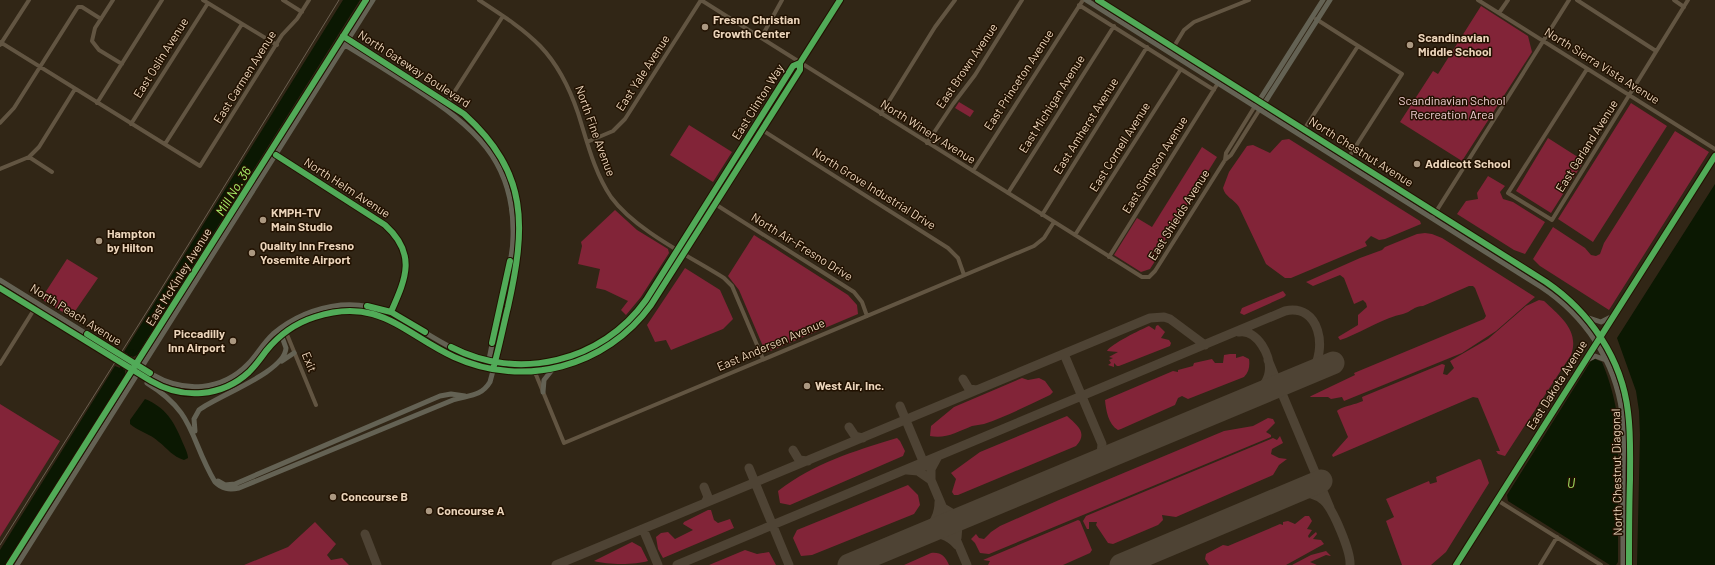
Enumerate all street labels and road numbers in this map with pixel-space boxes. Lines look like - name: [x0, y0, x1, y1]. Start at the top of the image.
- street label: East Oslin Avenue: [130, 15, 190, 100]
- street label: East Brown Avenue: [932, 20, 1000, 111]
- street label: North Sierra Vista Avenue: [1542, 24, 1663, 106]
- street label: East Carmen Avenue: [210, 27, 278, 125]
- street label: North Gateway Boulevard: [356, 27, 473, 110]
- street label: East Princeton Avenue: [980, 27, 1056, 132]
- street label: East Yale Avenue: [612, 32, 672, 113]
- street label: East Michigan Avenue: [1015, 52, 1087, 155]
- street label: East Clinton Way: [728, 61, 786, 142]
- street label: East Amherst Avenue: [1050, 75, 1120, 176]
- street label: North Fine Avenue: [573, 83, 619, 178]
- street label: North Winery Avenue: [878, 96, 979, 166]
- street label: East Garland Avenue: [1552, 97, 1620, 194]
- street label: East Cornell Avenue: [1086, 99, 1152, 194]
- street label: East Simpson Avenue: [1119, 113, 1190, 216]
- street label: North Chestnut Avenue: [1307, 113, 1416, 189]
- street label: North Grove Industrial Drive: [810, 144, 939, 232]
- street label: North Helm Avenue: [302, 154, 393, 220]
- street label: East Shields Avenue: [1145, 166, 1212, 262]
- street label: North Air-Fresno Drive: [749, 209, 856, 283]
- street label: East McKinley Avenue: [142, 225, 214, 328]
- street label: North Peach Avenue: [28, 280, 125, 348]
- street label: East Andersen Avenue: [714, 315, 827, 373]
- street label: East Dakota Avenue: [1523, 337, 1589, 432]
- street label: Exit: [300, 350, 320, 374]
- street label: North Chestnut Diagonal: [1608, 408, 1624, 536]

